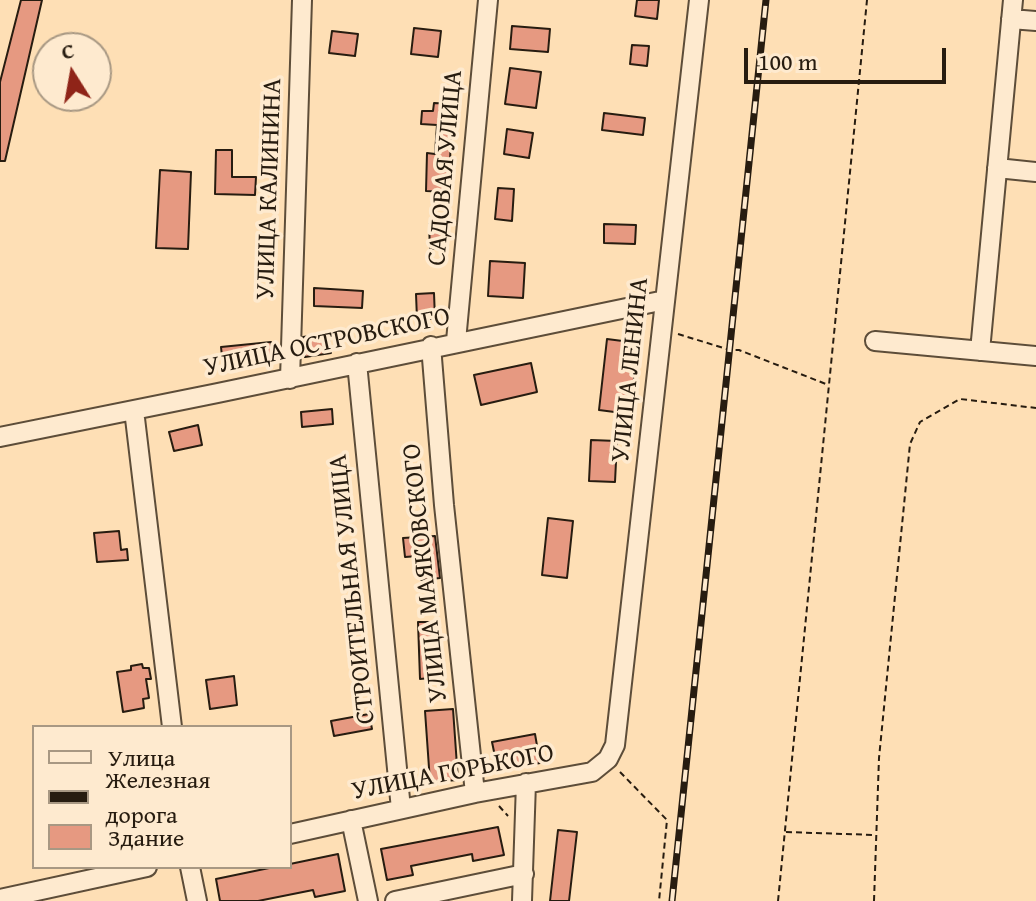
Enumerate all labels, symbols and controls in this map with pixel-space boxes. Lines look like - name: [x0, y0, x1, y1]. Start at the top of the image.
- north arrow: [32, 32, 112, 112]
- scale bar: [748, 32, 950, 82]
- text: С: [59, 34, 77, 67]
- text: 100 m: [758, 44, 818, 79]
- street label: САДОВАЯ УЛИЦА: [422, 69, 470, 267]
- street label: УЛИЦА КАЛИНИНА: [251, 78, 289, 300]
- street label: УЛИЦА ЛЕНИНА: [606, 276, 656, 464]
- street label: УЛИЦА ОСТРОВСКОГО: [201, 302, 453, 384]
- street label: УЛИЦА МАЯКОВСКОГО: [397, 442, 455, 704]
- street label: СТРОИТЕЛЬНАЯ УЛИЦА: [323, 453, 383, 725]
- legend: [32, 725, 292, 869]
- street label: УЛИЦА ГОРЬКОГО: [349, 738, 557, 808]
- text: Улица: [108, 740, 175, 775]
- text: Железная дорога: [105, 762, 210, 832]
- text: Здание: [108, 820, 184, 855]

